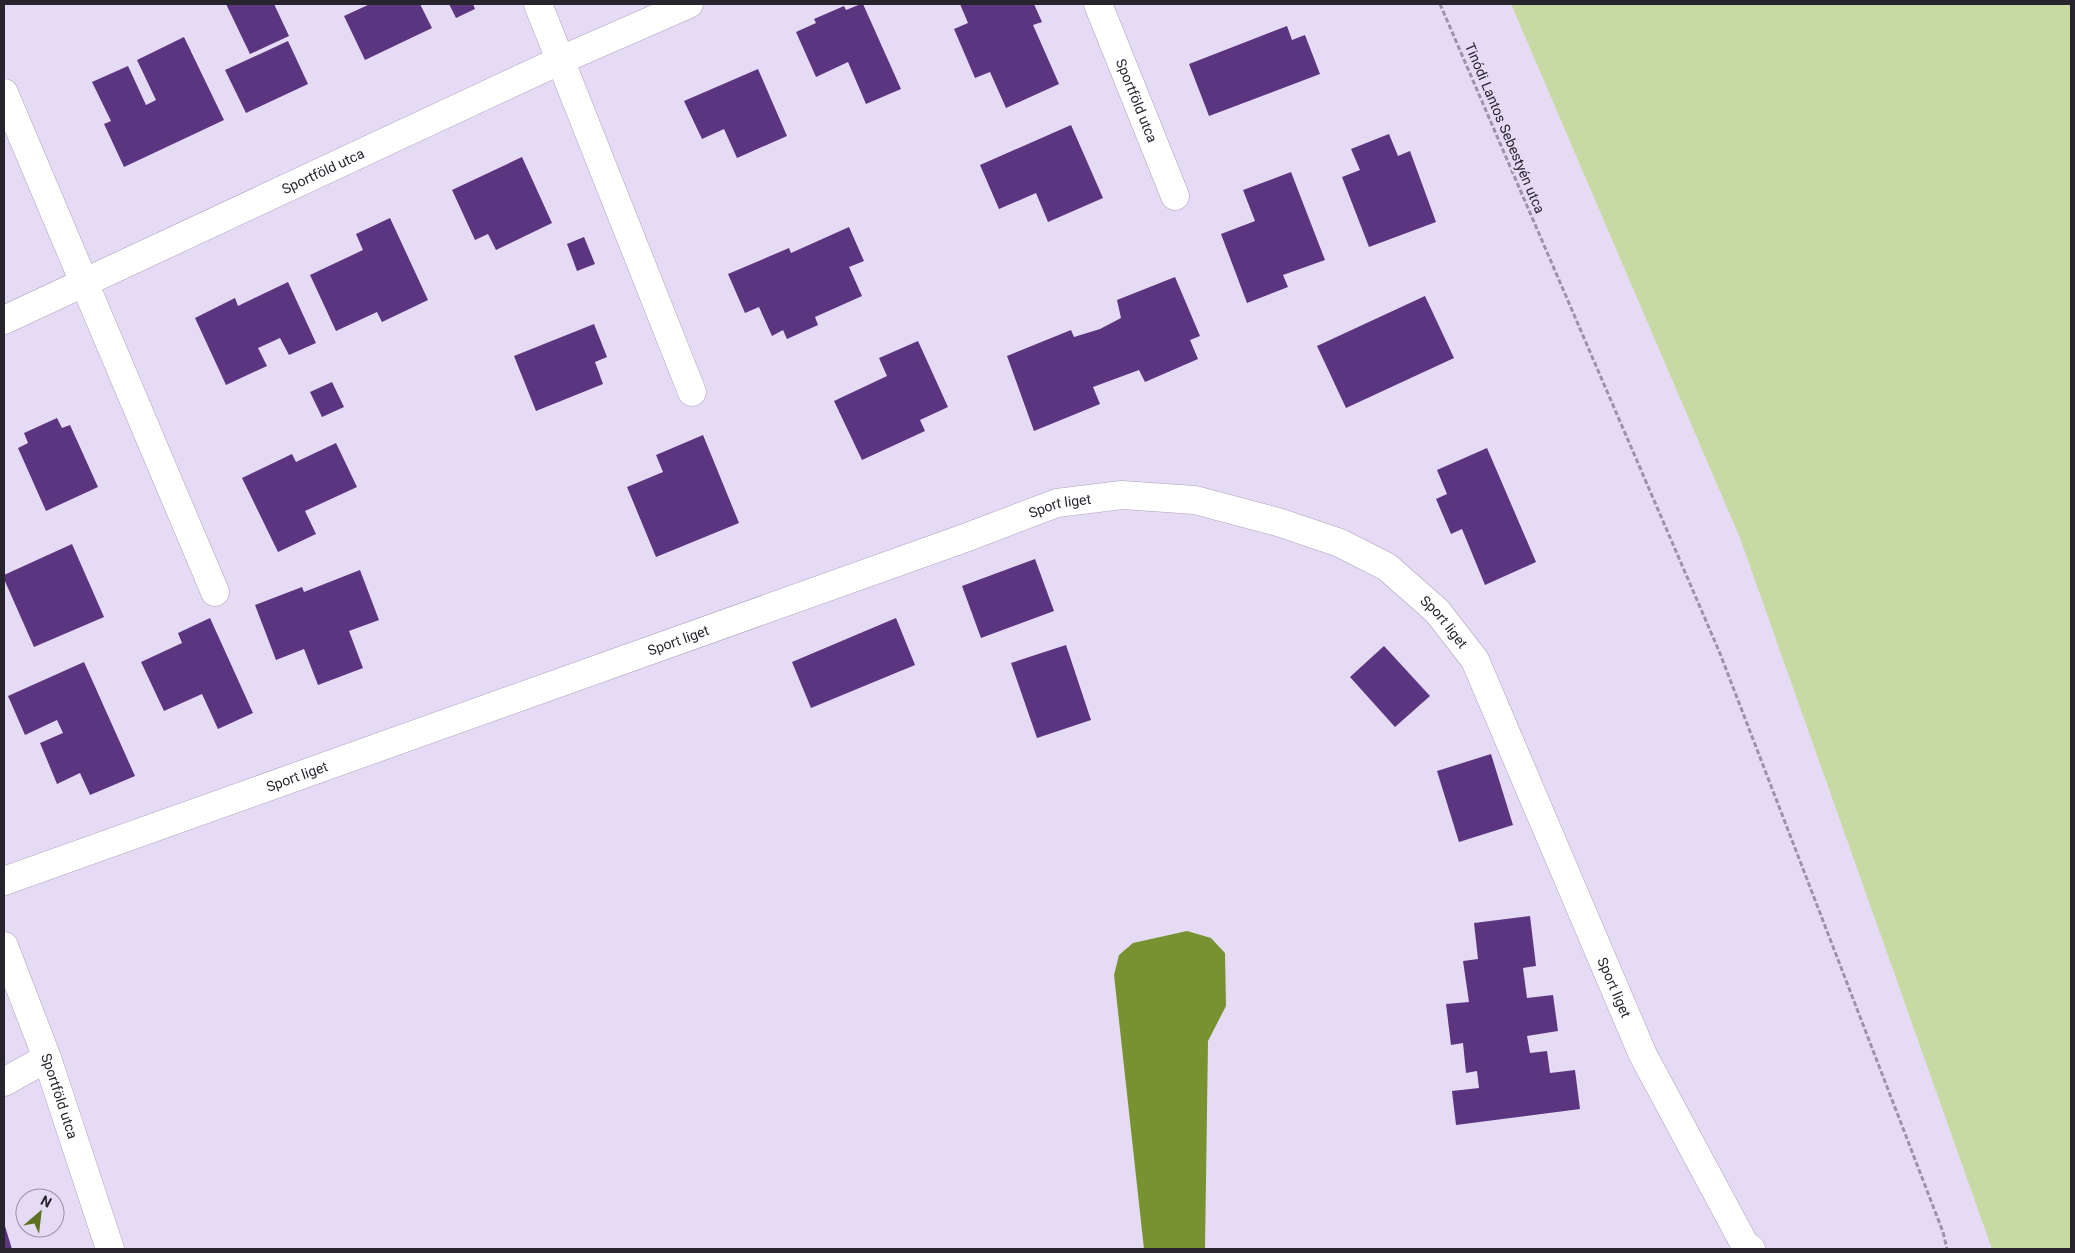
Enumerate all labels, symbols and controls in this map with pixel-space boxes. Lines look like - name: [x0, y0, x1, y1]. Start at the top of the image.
- street label: Tinódi Lantos Sebestyén utca: [1462, 40, 1548, 216]
- street label: Sportföld utca: [1113, 56, 1161, 145]
- street label: Sportföld utca: [279, 145, 367, 197]
- street label: Sport liget: [1026, 491, 1092, 521]
- street label: Sport liget: [1417, 592, 1471, 652]
- street label: Sport liget: [645, 622, 712, 659]
- street label: Sport liget: [264, 758, 330, 795]
- street label: Sport liget: [1594, 955, 1634, 1020]
- street label: Sportföld utca: [38, 1051, 81, 1141]
- north arrow: [15, 1188, 65, 1238]
- text: N: [38, 1192, 54, 1211]

